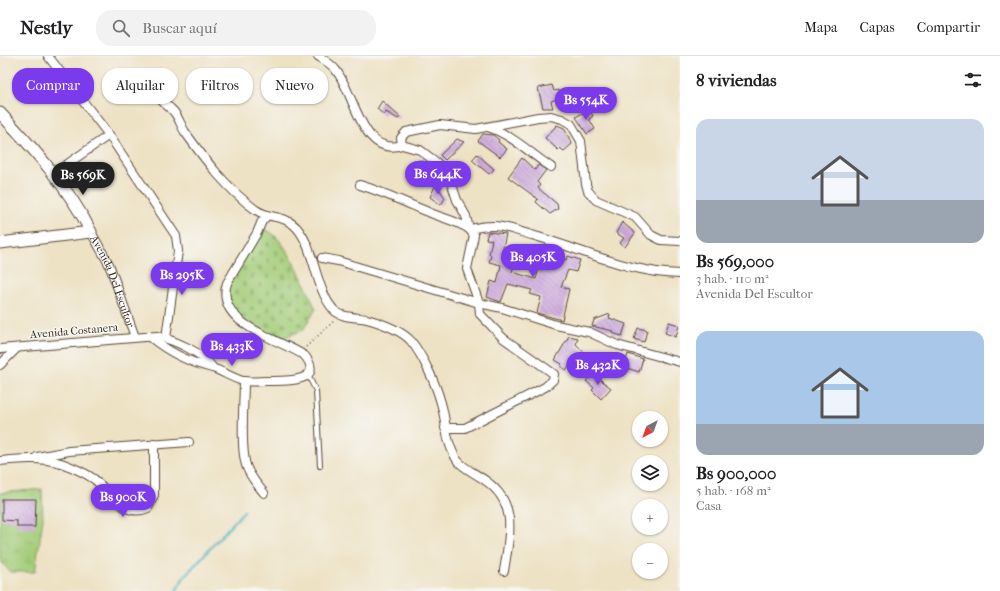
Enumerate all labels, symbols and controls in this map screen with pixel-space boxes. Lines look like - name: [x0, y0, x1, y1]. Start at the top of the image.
- search box: [96, 10, 376, 46]
- text: Nestly: [20, 17, 72, 39]
- icon: search: [110, 17, 132, 39]
- text: Buscar aquí: [142, 19, 217, 37]
- text: Mapa: [804, 19, 838, 36]
- text: Capas: [860, 19, 895, 36]
- text: Compartir: [917, 19, 980, 36]
- chip: Comprar: [12, 68, 94, 104]
- chip: Alquilar: [102, 68, 178, 104]
- chip: Filtros: [186, 68, 253, 104]
- chip: Nuevo: [261, 68, 328, 104]
- icon: filters: [962, 69, 984, 91]
- text: 8 viviendas: [696, 70, 776, 90]
- pin: Bs 554K: [549, 87, 623, 121]
- text: Bs 554K: [564, 92, 608, 107]
- icon: home: [804, 145, 876, 217]
- pin: Bs 644K: [401, 161, 475, 195]
- pin: Bs 569K: [46, 162, 120, 196]
- text: Bs 644K: [414, 166, 462, 181]
- text: Bs 569K: [61, 167, 105, 182]
- street label: Avenida Del Escultor: [87, 232, 138, 329]
- pin: Bs 405K: [496, 244, 570, 278]
- text: Bs 405K: [510, 249, 556, 264]
- text: Bs 569,000: [696, 251, 774, 271]
- pin: Bs 295K: [145, 262, 219, 296]
- text: Bs 295K: [160, 267, 204, 282]
- text: 3 hab. · 110 m²: [696, 271, 769, 286]
- text: Avenida Del Escultor: [696, 286, 813, 301]
- street label: Avenida Costanera: [28, 321, 119, 341]
- pin: Bs 433K: [195, 333, 269, 367]
- text: Bs 433K: [210, 338, 254, 353]
- pin: Bs 432K: [561, 352, 635, 386]
- text: Bs 432K: [575, 357, 621, 372]
- icon: home: [804, 357, 876, 429]
- north arrow: [632, 411, 668, 447]
- map controls: [632, 411, 668, 579]
- button: layers: [632, 455, 668, 491]
- text: Bs 900,000: [696, 463, 776, 483]
- text: 5 hab. · 168 m²: [696, 483, 771, 498]
- pin: Bs 900K: [86, 484, 160, 518]
- text: Bs 900K: [100, 489, 146, 504]
- text: Casa: [696, 498, 722, 513]
- button: +: [632, 499, 668, 535]
- button: −: [632, 543, 668, 579]

